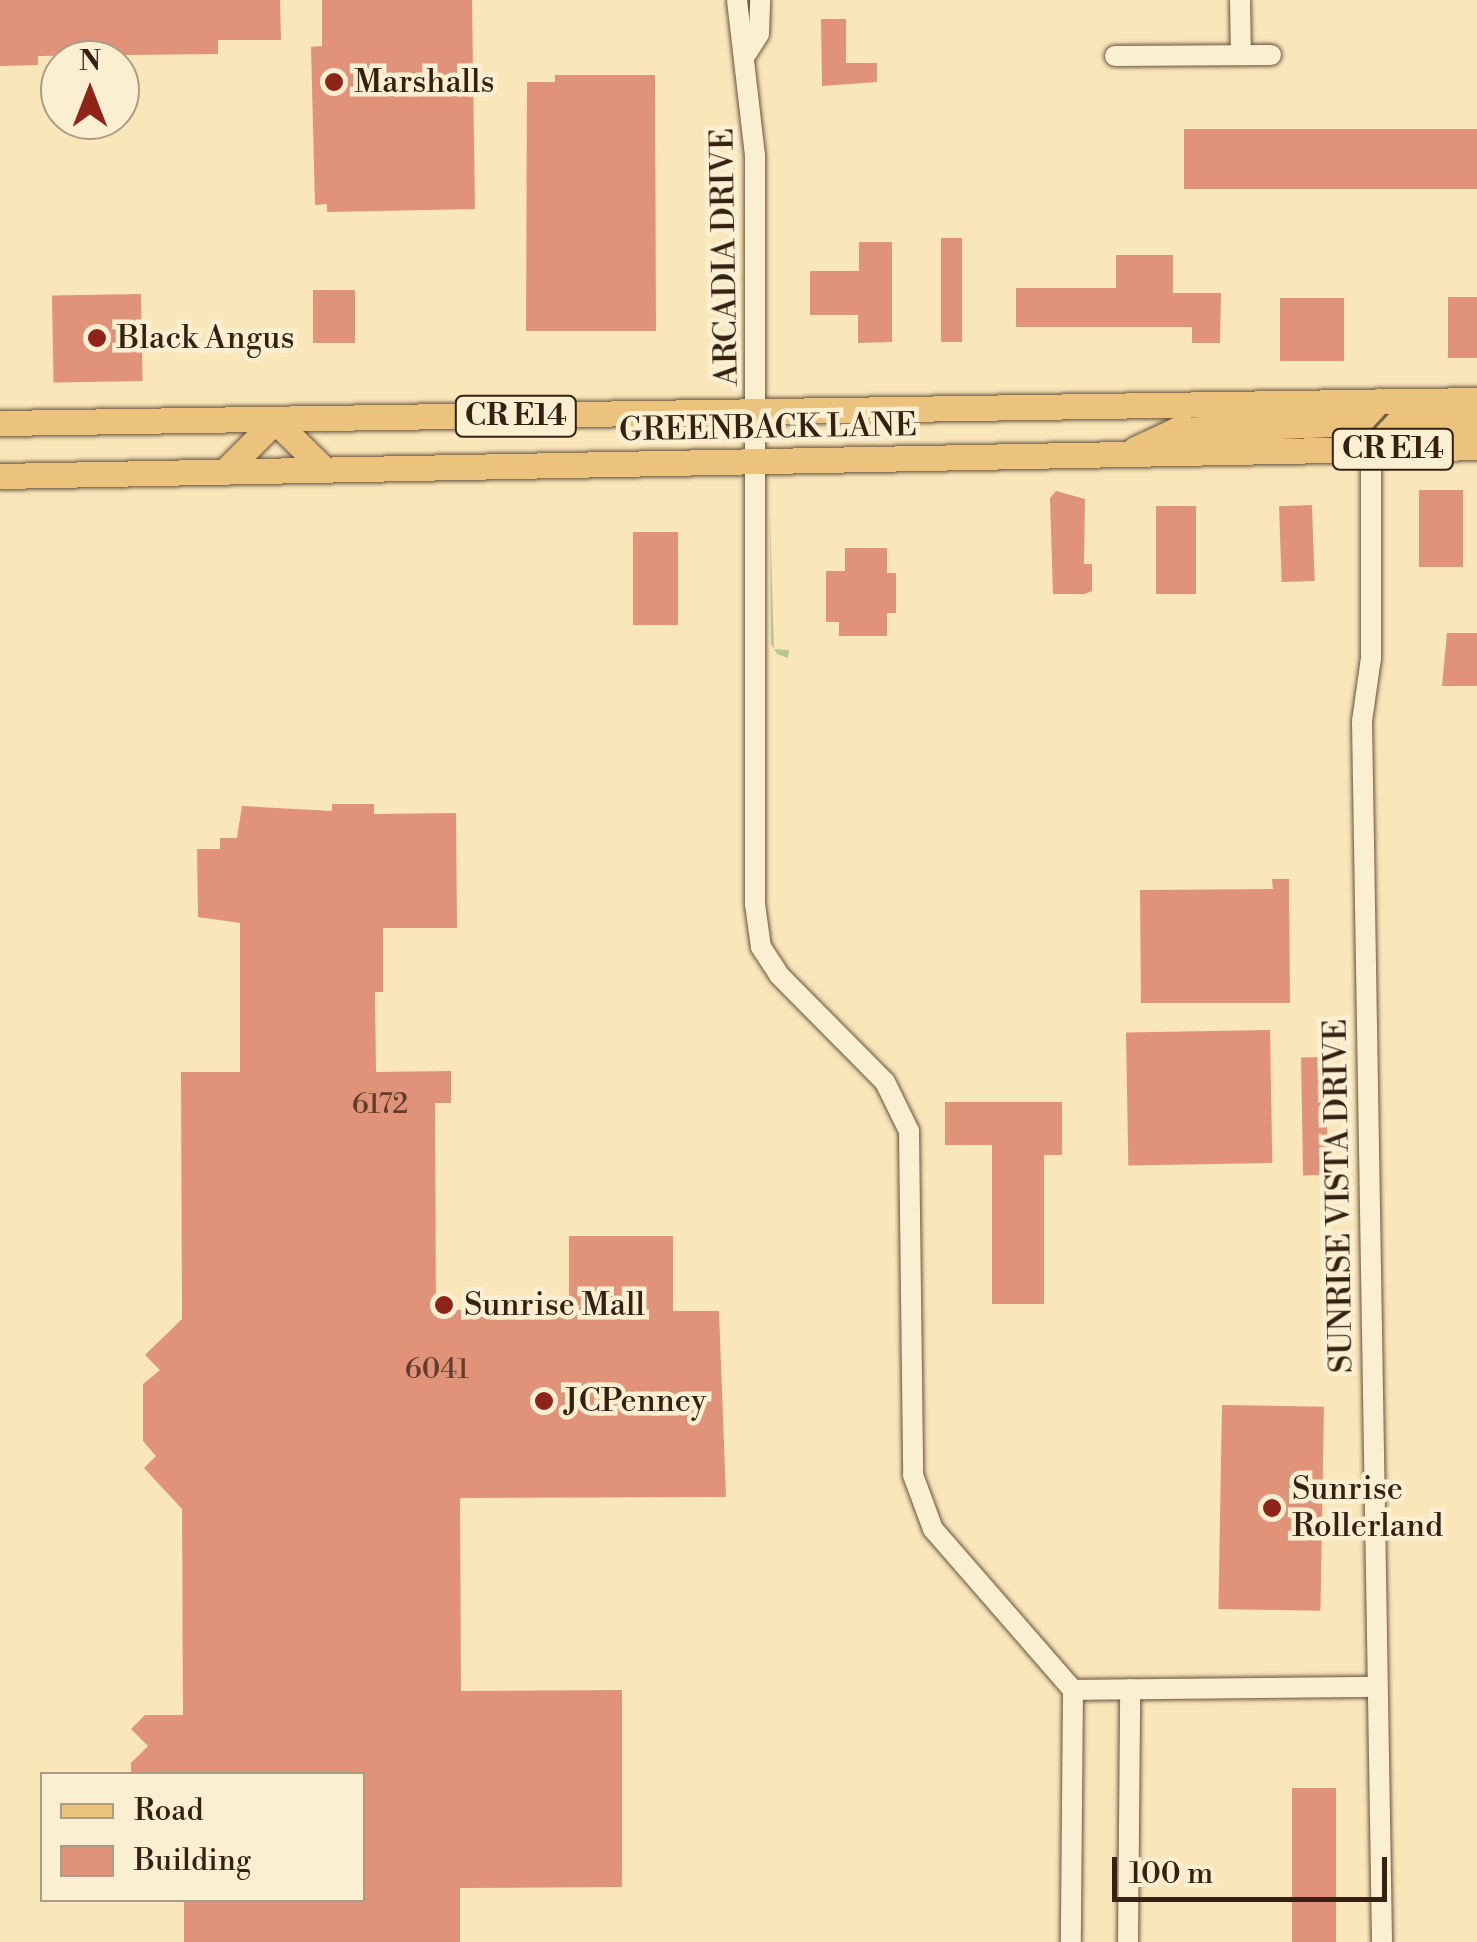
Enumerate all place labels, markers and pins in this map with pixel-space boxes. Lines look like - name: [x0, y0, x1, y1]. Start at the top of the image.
- place label: Marshalls: [354, 63, 495, 101]
- marker: Marshalls: [323, 71, 345, 93]
- place label: Black Angus: [117, 319, 294, 357]
- marker: Black Angus: [86, 327, 108, 349]
- place label: Sunrise Mall: [464, 1286, 645, 1324]
- marker: Sunrise Mall: [433, 1294, 455, 1316]
- place label: JCPenney: [564, 1382, 706, 1420]
- marker: JCPenney: [533, 1390, 555, 1412]
- place label: Sunrise Rollerland: [1292, 1471, 1443, 1546]
- marker: Sunrise Rollerland: [1261, 1497, 1283, 1519]

